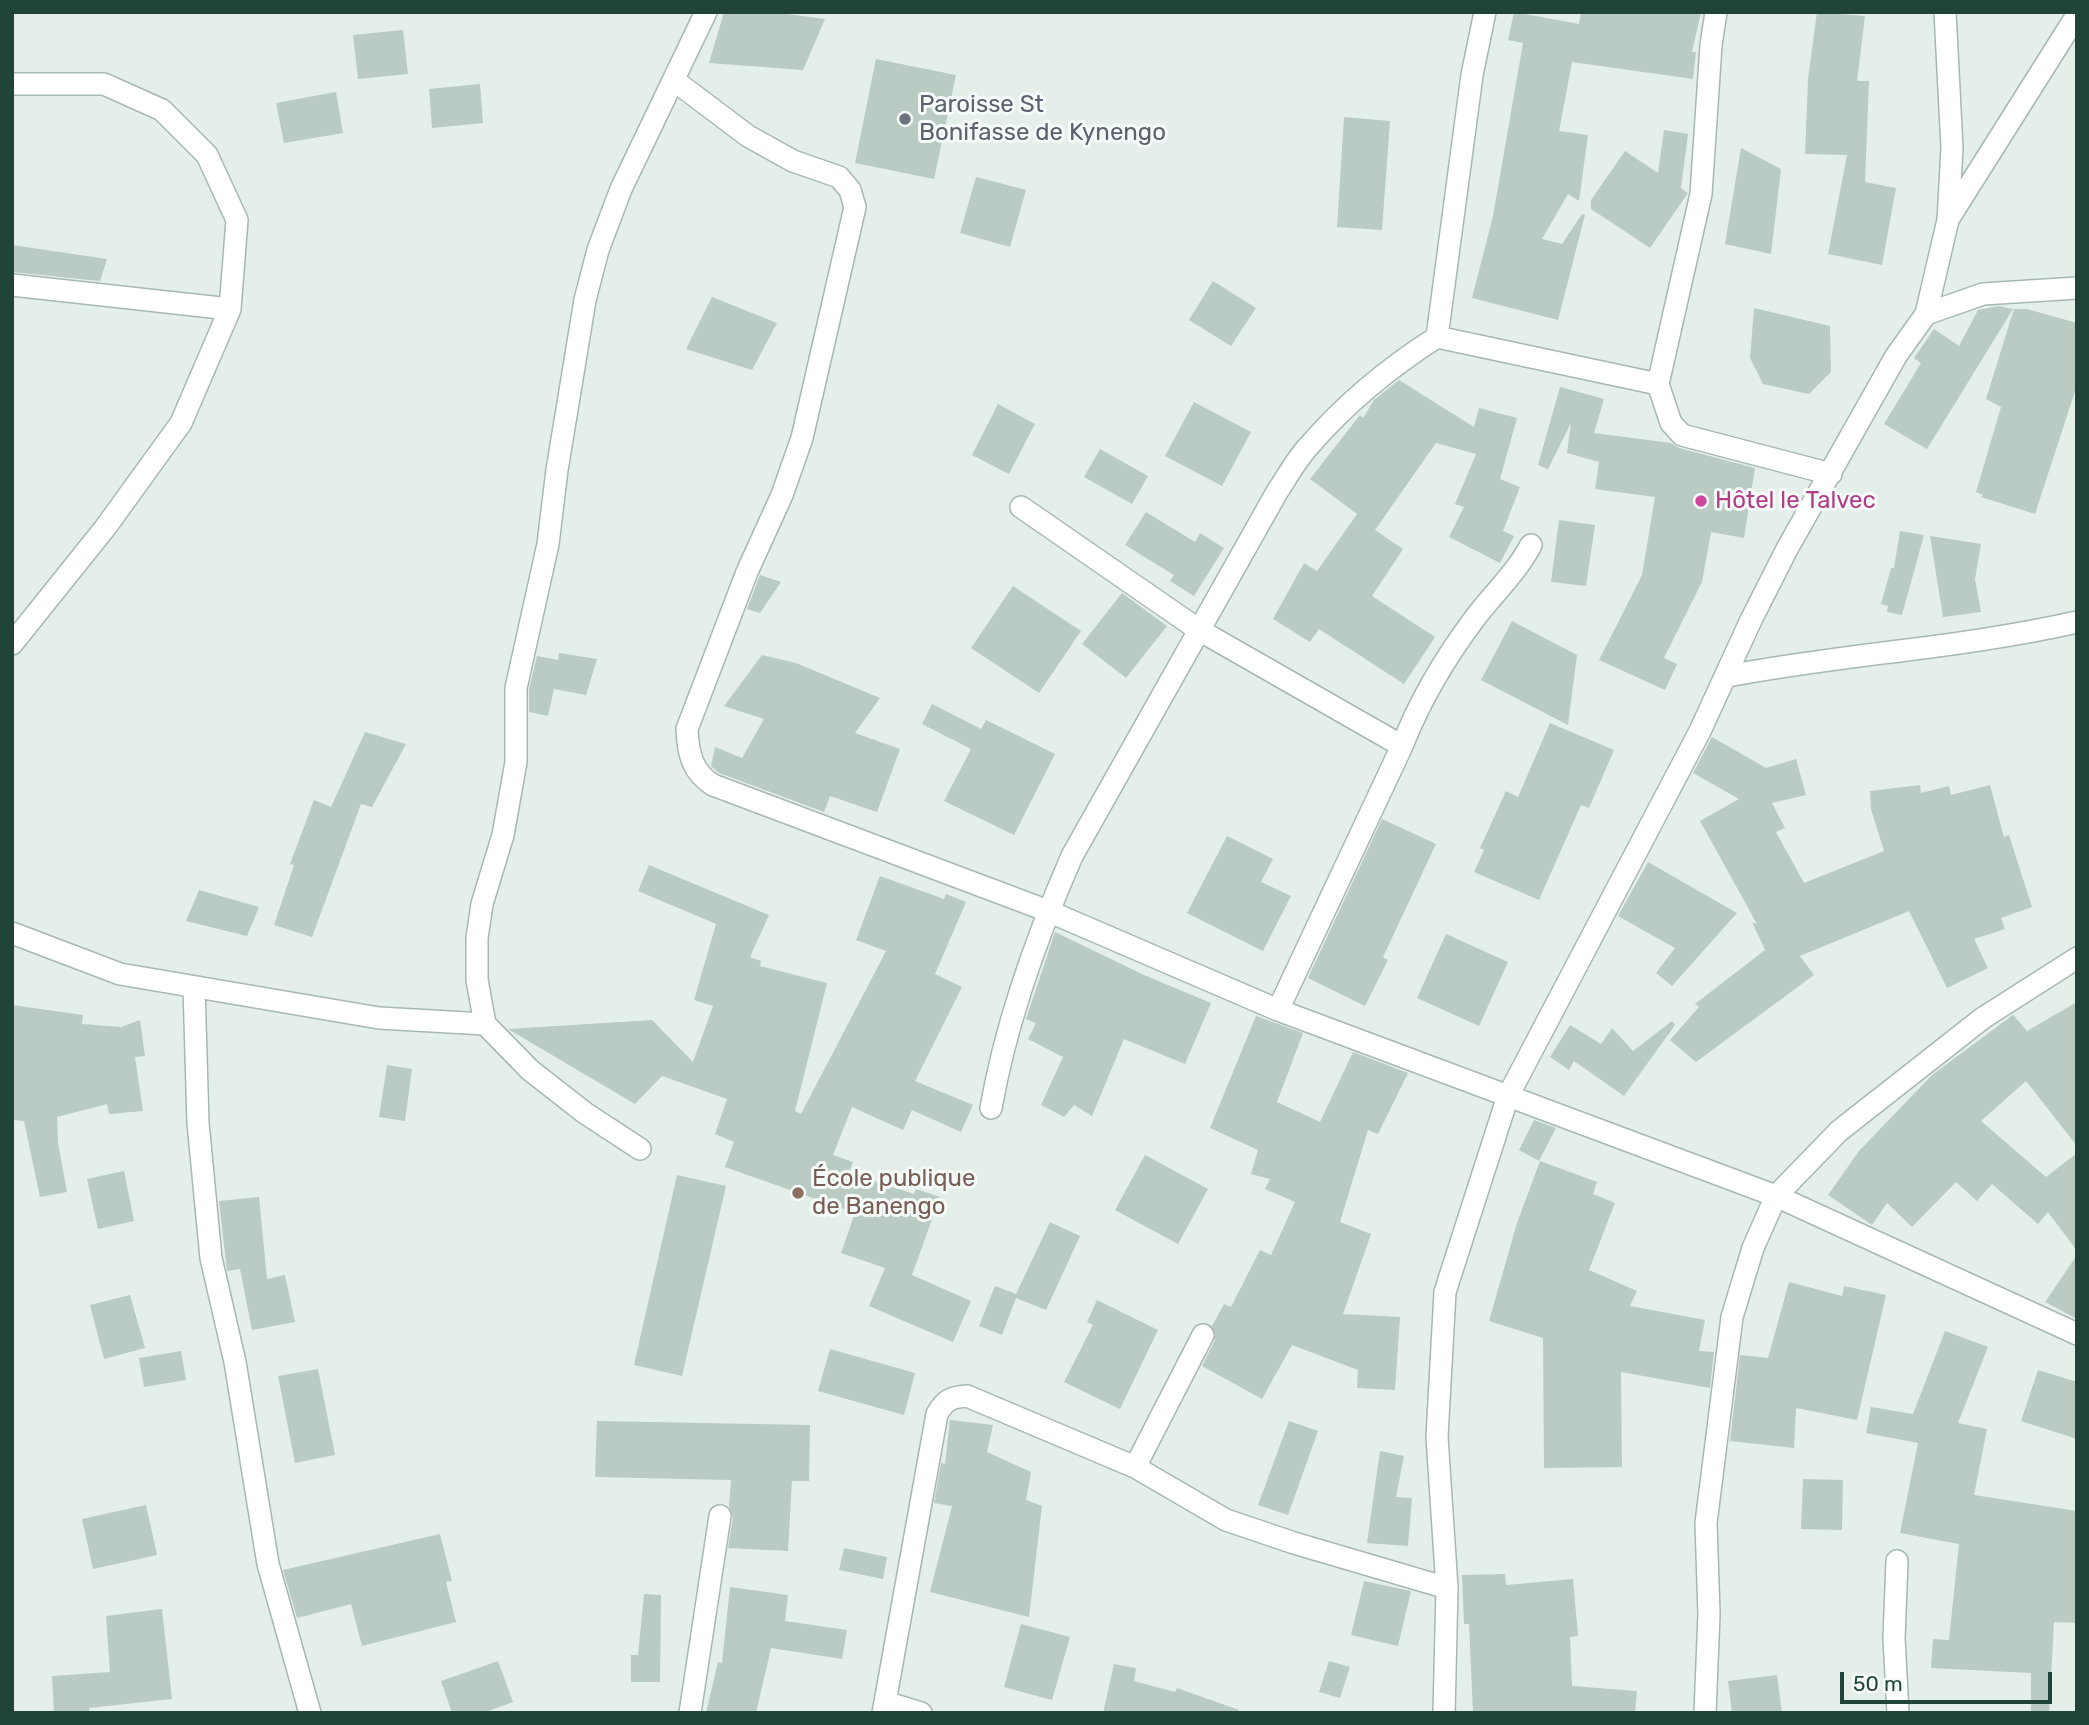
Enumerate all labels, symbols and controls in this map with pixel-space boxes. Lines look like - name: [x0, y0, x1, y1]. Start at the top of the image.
- place label: Paroisse St Bonifasse de Kynengo: [919, 91, 1166, 147]
- marker: Paroisse St Bonifasse de Kynengo: [897, 111, 913, 127]
- place label: Hôtel le Talvec: [1715, 487, 1876, 515]
- marker: Hôtel le Talvec: [1693, 493, 1709, 509]
- place label: École publique de Banengo: [812, 1165, 975, 1221]
- marker: École publique de Banengo: [790, 1185, 806, 1201]
- scale bar: [1844, 1658, 2056, 1702]
- text: 50 m: [1853, 1671, 1903, 1696]

